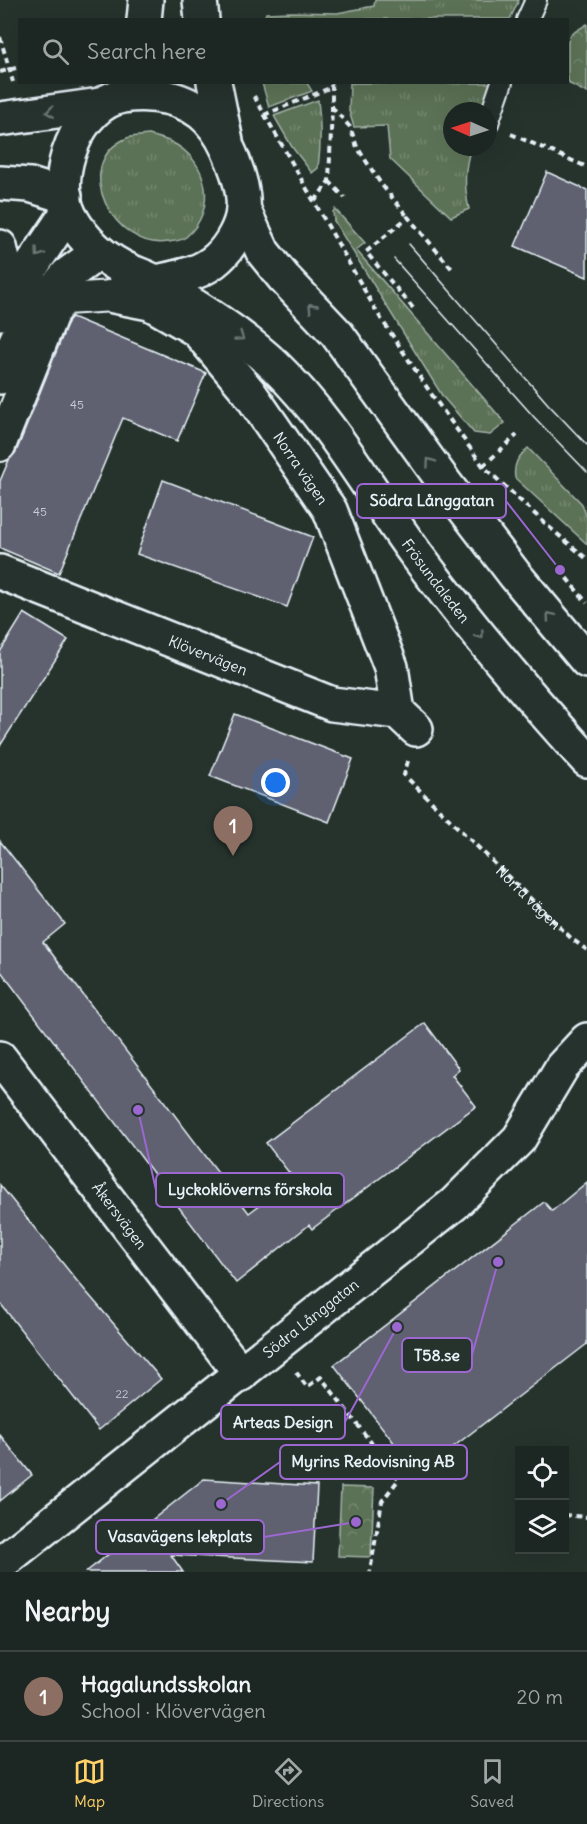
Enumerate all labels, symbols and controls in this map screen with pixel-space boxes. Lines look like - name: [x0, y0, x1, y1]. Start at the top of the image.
- search box: [18, 18, 569, 84]
- icon: search: [39, 35, 72, 68]
- text: Search here: [87, 37, 206, 65]
- north arrow: [443, 102, 497, 156]
- one-way arrow: [46, 105, 55, 117]
- one-way arrow: [35, 246, 46, 257]
- one-way arrow: [308, 304, 319, 314]
- one-way arrow: [234, 330, 245, 341]
- house number: 45: [70, 397, 84, 412]
- street label: Norra vägen: [270, 428, 333, 508]
- one-way arrow: [426, 458, 437, 469]
- callout: Södra Långgatan: [357, 484, 506, 518]
- text: Södra Långgatan: [370, 490, 494, 511]
- house number: 45: [33, 504, 47, 519]
- street label: Frösundaleden: [398, 535, 475, 627]
- one-way arrow: [546, 612, 557, 623]
- one-way arrow: [472, 628, 483, 639]
- street label: Klövervägen: [166, 631, 251, 679]
- your location: [261, 768, 290, 797]
- pin: 1: [214, 806, 252, 856]
- street label: Norra vägen: [492, 861, 566, 933]
- callout: Lyckoklöverns förskola: [156, 1173, 344, 1207]
- street label: Åkersvägen: [89, 1178, 152, 1253]
- text: Lyckoklöverns förskola: [168, 1179, 332, 1200]
- street label: Södra Långgatan: [259, 1274, 362, 1362]
- callout: T58.se: [402, 1338, 472, 1372]
- text: T58.se: [414, 1345, 460, 1365]
- house number: 22: [115, 1386, 129, 1401]
- callout: Arteas Design: [221, 1405, 345, 1439]
- text: Arteas Design: [233, 1412, 333, 1433]
- callout: Myrins Redovisning AB: [280, 1445, 467, 1479]
- map controls: [515, 1446, 569, 1554]
- button: locate: [515, 1446, 569, 1500]
- text: Myrins Redovisning AB: [291, 1451, 455, 1472]
- button: layers: [515, 1500, 569, 1554]
- callout: Vasavägens lekplats: [96, 1520, 264, 1554]
- text: Vasavägens lekplats: [108, 1526, 252, 1547]
- text: Nearby: [24, 1595, 110, 1628]
- text: Hagalundsskolan: [81, 1670, 251, 1698]
- text: 1: [40, 1684, 47, 1709]
- text: 20 m: [517, 1684, 563, 1709]
- text: School · Klövervägen: [81, 1698, 266, 1723]
- tab: Map: [73, 1755, 106, 1811]
- tab: Directions: [252, 1755, 324, 1811]
- tab: Saved: [470, 1755, 514, 1811]

